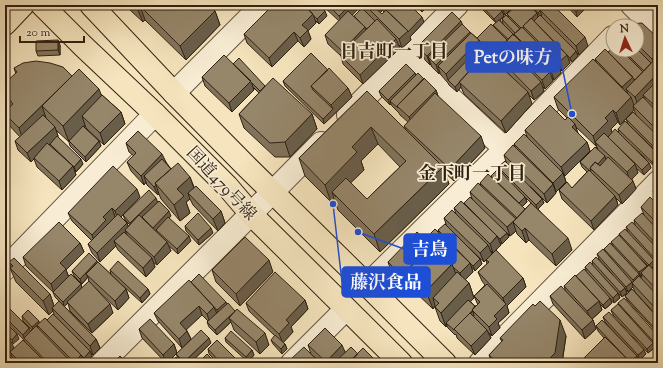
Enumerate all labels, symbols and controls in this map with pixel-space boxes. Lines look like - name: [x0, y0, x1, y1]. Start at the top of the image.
- scale bar: [20, 18, 84, 44]
- north arrow: [605, 18, 645, 58]
- text: N: [618, 21, 630, 37]
- text: 20 m: [26, 24, 51, 42]
- district label: 日吉町一丁目: [340, 40, 448, 66]
- callout: Petの味方: [466, 42, 560, 72]
- text: Petの味方: [474, 46, 552, 72]
- street label: 国道479号線: [180, 142, 261, 227]
- district label: 金下町一丁目: [418, 162, 526, 188]
- callout: 吉鳥: [404, 234, 456, 264]
- text: 吉鳥: [412, 238, 448, 264]
- callout: 藤沢食品: [342, 267, 430, 297]
- text: 藤沢食品: [350, 271, 422, 297]

